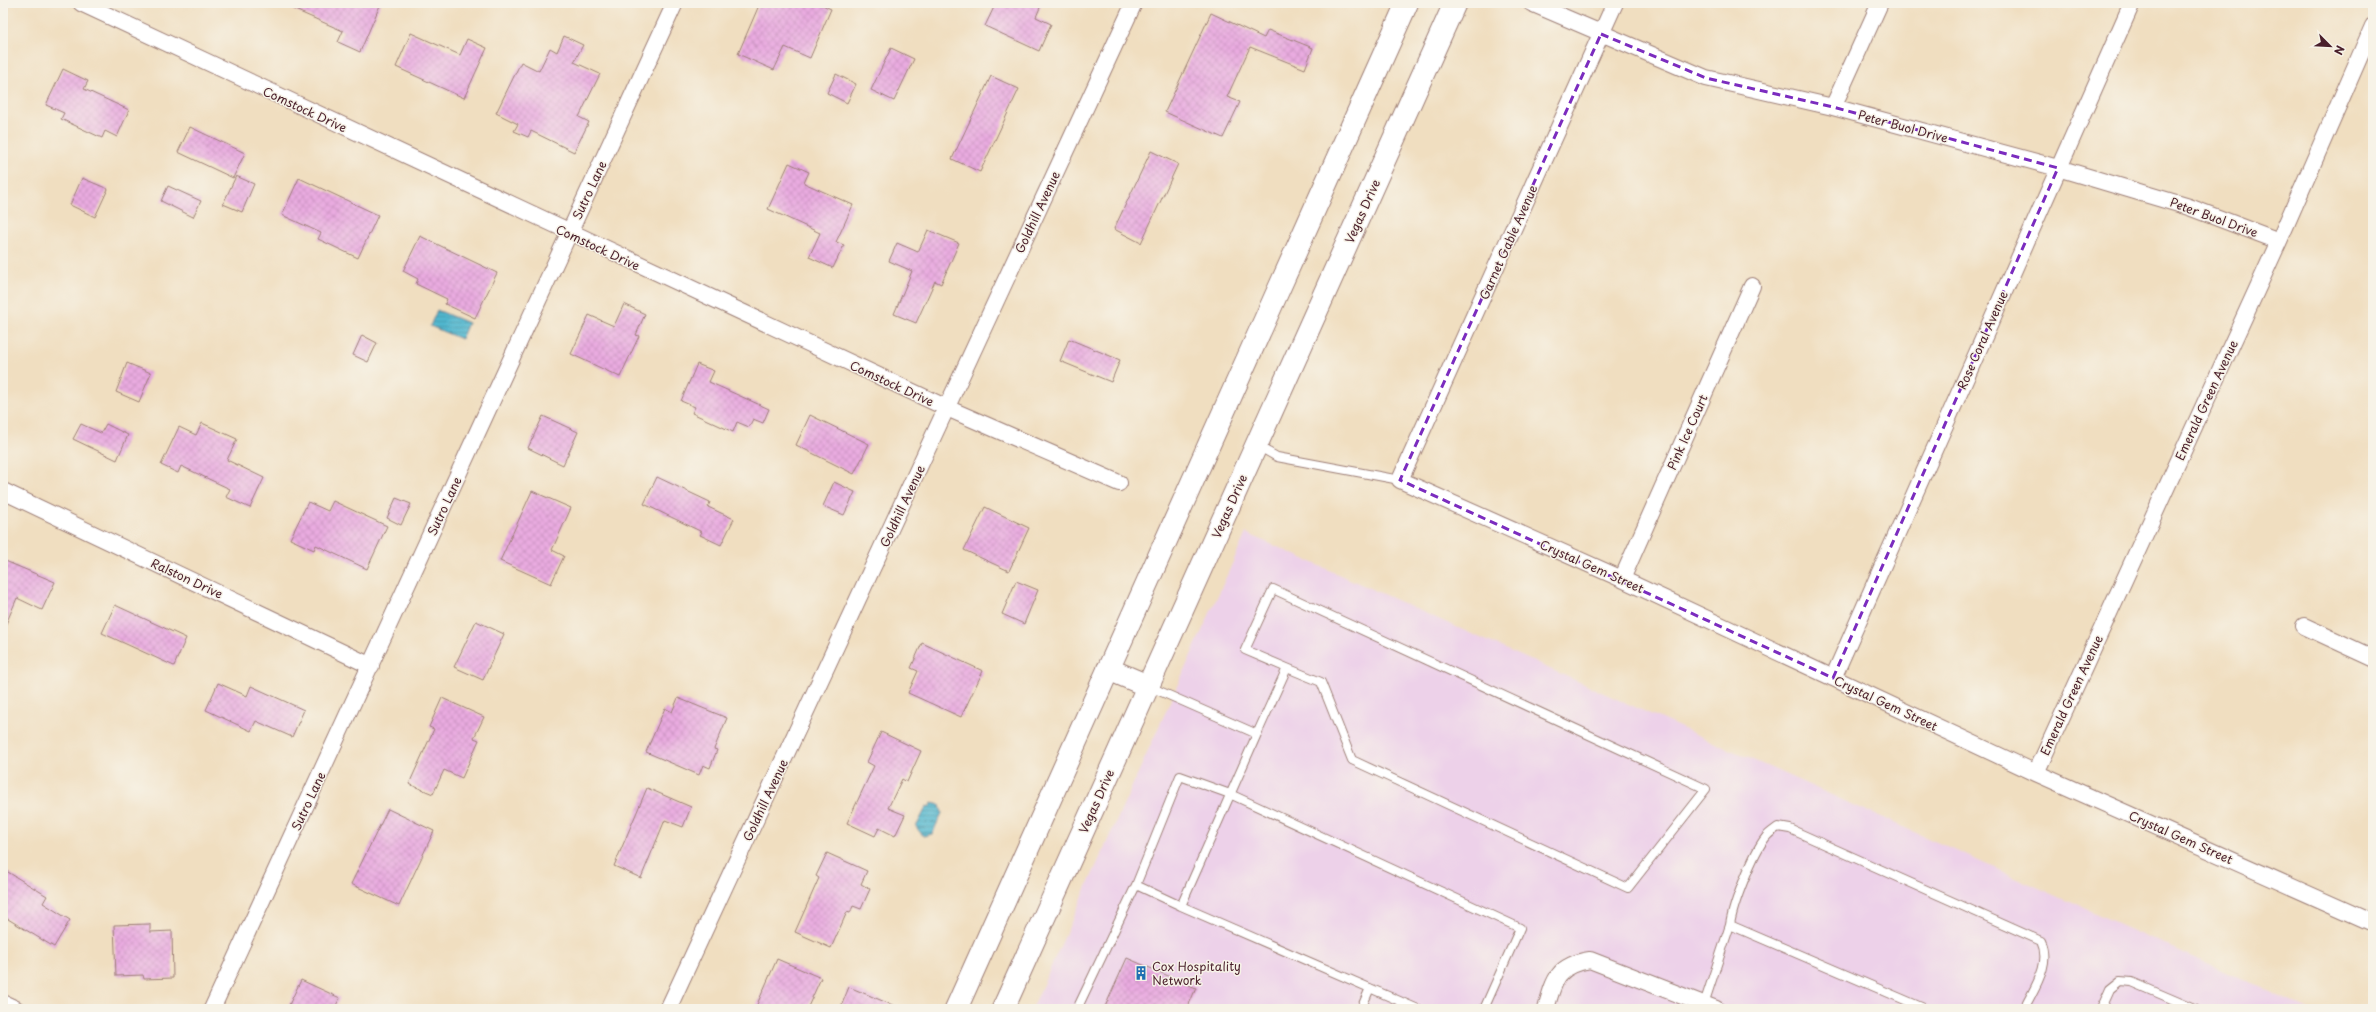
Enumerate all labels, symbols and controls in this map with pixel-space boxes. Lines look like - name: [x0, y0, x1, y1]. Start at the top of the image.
- north arrow: [2310, 26, 2350, 66]
- text: N: [2330, 43, 2349, 58]
- street label: Comstock Drive: [260, 82, 350, 136]
- street label: Peter Buol Drive: [1856, 105, 1950, 147]
- street label: Sutro Lane: [568, 158, 610, 222]
- street label: Goldhill Avenue: [1010, 168, 1064, 256]
- street label: Vegas Drive: [1340, 176, 1384, 246]
- street label: Garnet Gable Avenue: [1475, 181, 1542, 302]
- street label: Peter Buol Drive: [2167, 193, 2261, 241]
- street label: Comstock Drive: [553, 220, 643, 274]
- street label: Rose Coral Avenue: [1952, 287, 2012, 392]
- street label: Emerald Green Avenue: [2170, 337, 2242, 463]
- street label: Comstock Drive: [847, 356, 937, 410]
- street label: Pink Ice Court: [1662, 391, 1712, 473]
- street label: Goldhill Avenue: [875, 462, 929, 550]
- street label: Vegas Drive: [1207, 471, 1251, 541]
- street label: Sutro Lane: [423, 474, 465, 538]
- street label: Crystal Gem Street: [1537, 535, 1647, 597]
- street label: Ralston Drive: [148, 553, 226, 603]
- street label: Emerald Green Avenue: [2035, 632, 2107, 758]
- street label: Crystal Gem Street: [1831, 671, 1941, 735]
- street label: Goldhill Avenue: [738, 756, 792, 844]
- street label: Vegas Drive: [1074, 766, 1118, 836]
- street label: Sutro Lane: [287, 769, 329, 833]
- street label: Crystal Gem Street: [2126, 806, 2236, 868]
- place label: Cox Hospitality Network: [1152, 957, 1241, 989]
- building icon: Cox Hospitality Network: [1133, 965, 1149, 981]

